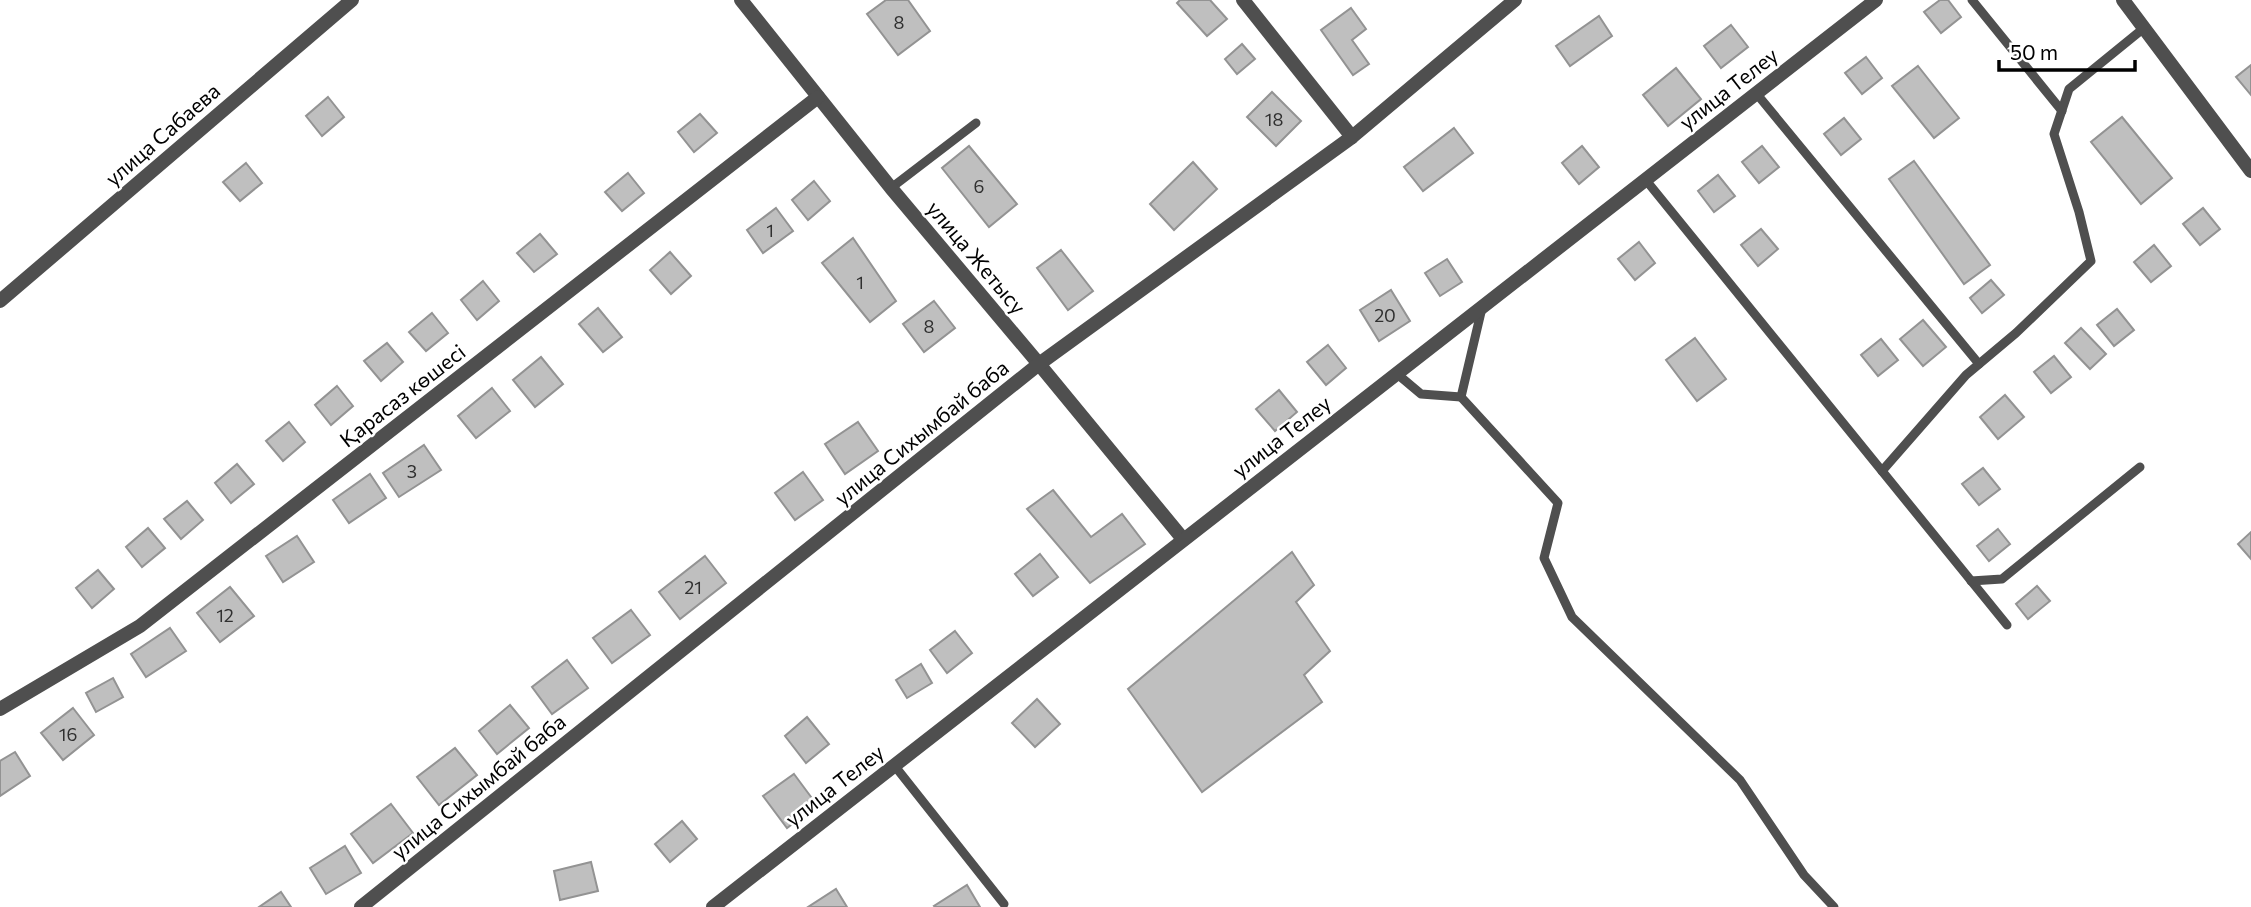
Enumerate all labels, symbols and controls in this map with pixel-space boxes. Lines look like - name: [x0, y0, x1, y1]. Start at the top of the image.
- house number: 8: [894, 11, 905, 33]
- scale bar: [1999, 28, 2136, 72]
- text: 50 m: [2010, 39, 2058, 64]
- street label: улица Телеу: [1674, 42, 1782, 134]
- street label: улица Сабаева: [100, 78, 224, 190]
- house number: 18: [1265, 108, 1283, 130]
- house number: 6: [974, 175, 984, 197]
- street label: улица Жетысу: [922, 195, 1032, 319]
- house number: 1: [766, 219, 774, 241]
- house number: 1: [856, 271, 864, 293]
- house number: 20: [1374, 304, 1396, 326]
- house number: 8: [924, 315, 935, 337]
- street label: Қарасаз көшесі: [334, 338, 470, 452]
- street label: улица Сихымбай баба: [829, 354, 1013, 510]
- street label: улица Телеу: [1227, 390, 1335, 482]
- house number: 3: [407, 460, 417, 482]
- house number: 21: [684, 576, 702, 598]
- house number: 12: [216, 604, 234, 626]
- street label: улица Сихымбай баба: [386, 708, 570, 864]
- house number: 16: [59, 723, 77, 745]
- street label: улица Телеу: [780, 739, 888, 831]

